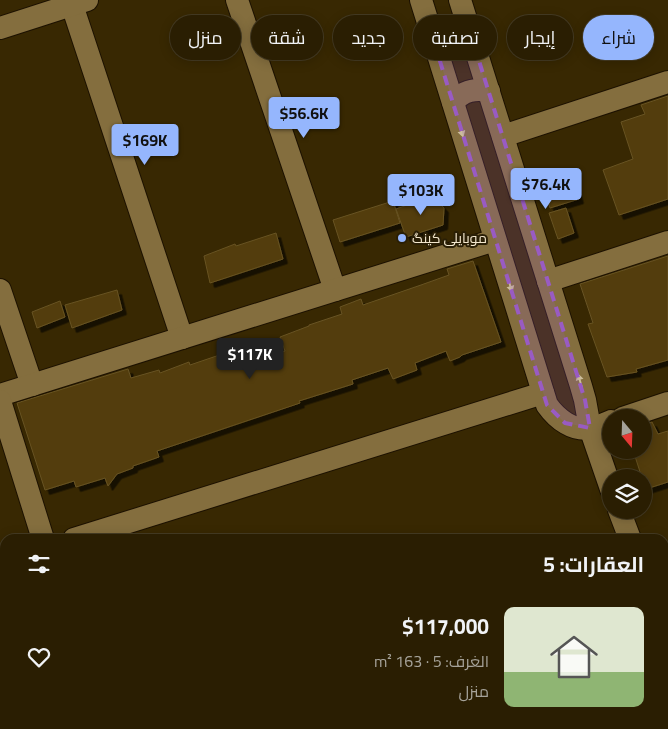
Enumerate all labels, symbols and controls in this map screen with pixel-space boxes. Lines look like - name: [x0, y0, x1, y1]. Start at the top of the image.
- chip: منزل: [170, 15, 241, 60]
- chip: شقة: [251, 15, 323, 60]
- chip: جديد: [333, 15, 403, 60]
- chip: تصفية: [413, 15, 497, 60]
- chip: إيجار: [507, 15, 573, 60]
- chip: شراء: [583, 15, 654, 60]
- pin: $56.6K: [263, 96, 345, 139]
- text: $56.6K: [280, 98, 328, 128]
- one-way arrow: [458, 123, 466, 138]
- pin: $169K: [110, 124, 180, 166]
- text: $169K: [123, 125, 167, 155]
- pin: $76.4K: [505, 168, 587, 210]
- text: $76.4K: [522, 169, 570, 199]
- pin: $103K: [386, 174, 456, 216]
- text: $103K: [399, 175, 443, 205]
- place label: موبايلى كينگ: [412, 225, 487, 251]
- marker: موبايلى كينگ: [396, 232, 408, 244]
- one-way arrow: [506, 278, 514, 293]
- pin: $117K: [215, 338, 285, 380]
- text: $117K: [228, 339, 272, 369]
- one-way arrow: [575, 373, 583, 388]
- north arrow: [602, 409, 652, 459]
- map controls: [602, 409, 652, 519]
- button: layers: [602, 469, 652, 519]
- text: العقارات: 5: [543, 545, 644, 584]
- icon: filters: [25, 550, 53, 578]
- text: $117,000: [402, 607, 489, 646]
- icon: home: [544, 627, 604, 687]
- icon: heart: [25, 643, 53, 671]
- text: الغرف: 5 · 163 m²: [374, 646, 489, 676]
- text: منزل: [459, 676, 489, 706]

